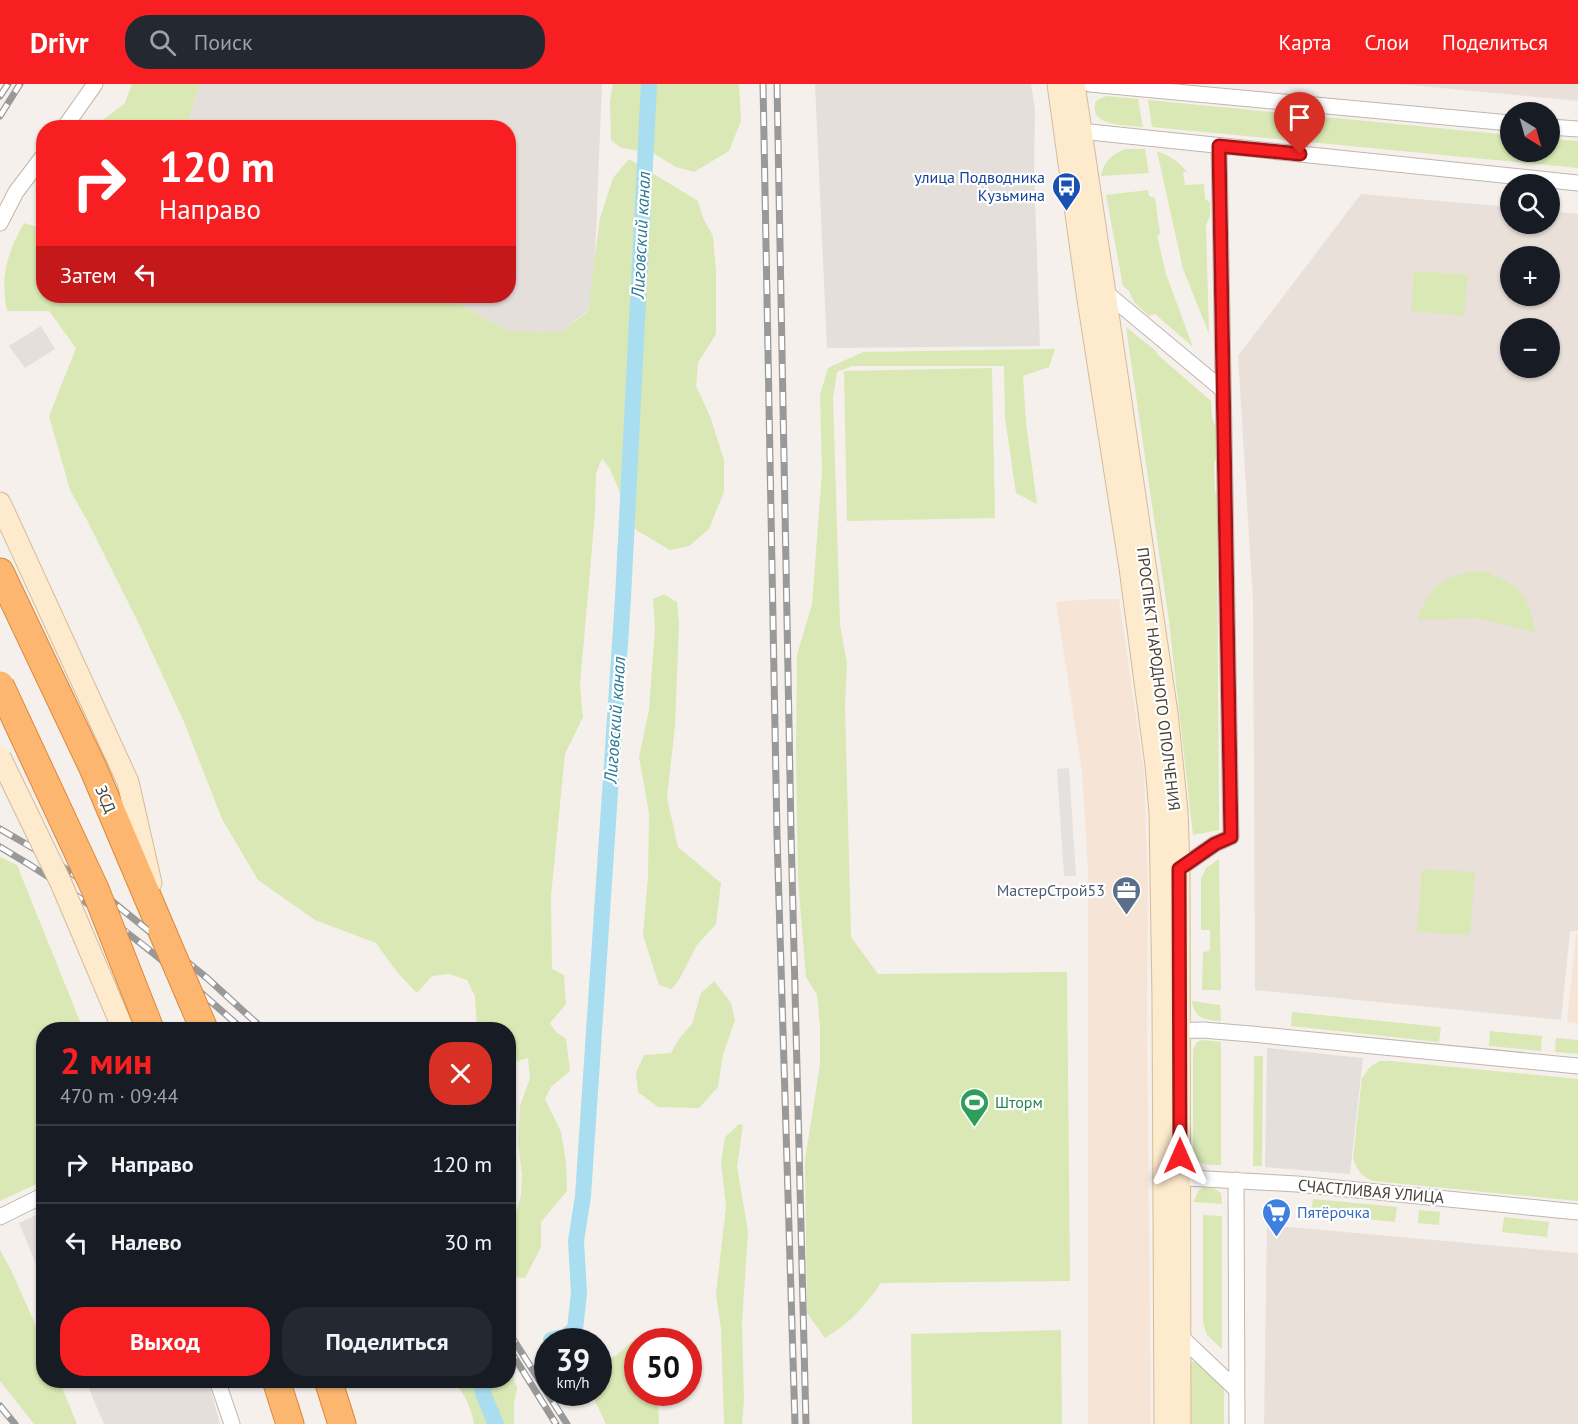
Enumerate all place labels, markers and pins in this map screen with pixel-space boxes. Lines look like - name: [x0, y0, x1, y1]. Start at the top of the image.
- pin: [1274, 92, 1325, 154]
- place label: улица Подводника Кузьмина: [914, 167, 1045, 205]
- bus stop icon: улица Подводника Кузьмина: [1050, 170, 1082, 212]
- office icon: МастерСтрой53: [1110, 874, 1142, 916]
- place label: МастерСтрой53: [997, 880, 1105, 900]
- sports icon: Шторм: [958, 1086, 990, 1128]
- place label: Шторм: [995, 1092, 1043, 1112]
- supermarket icon: Пятёрочка: [1260, 1196, 1292, 1238]
- place label: Пятёрочка: [1297, 1202, 1370, 1222]

